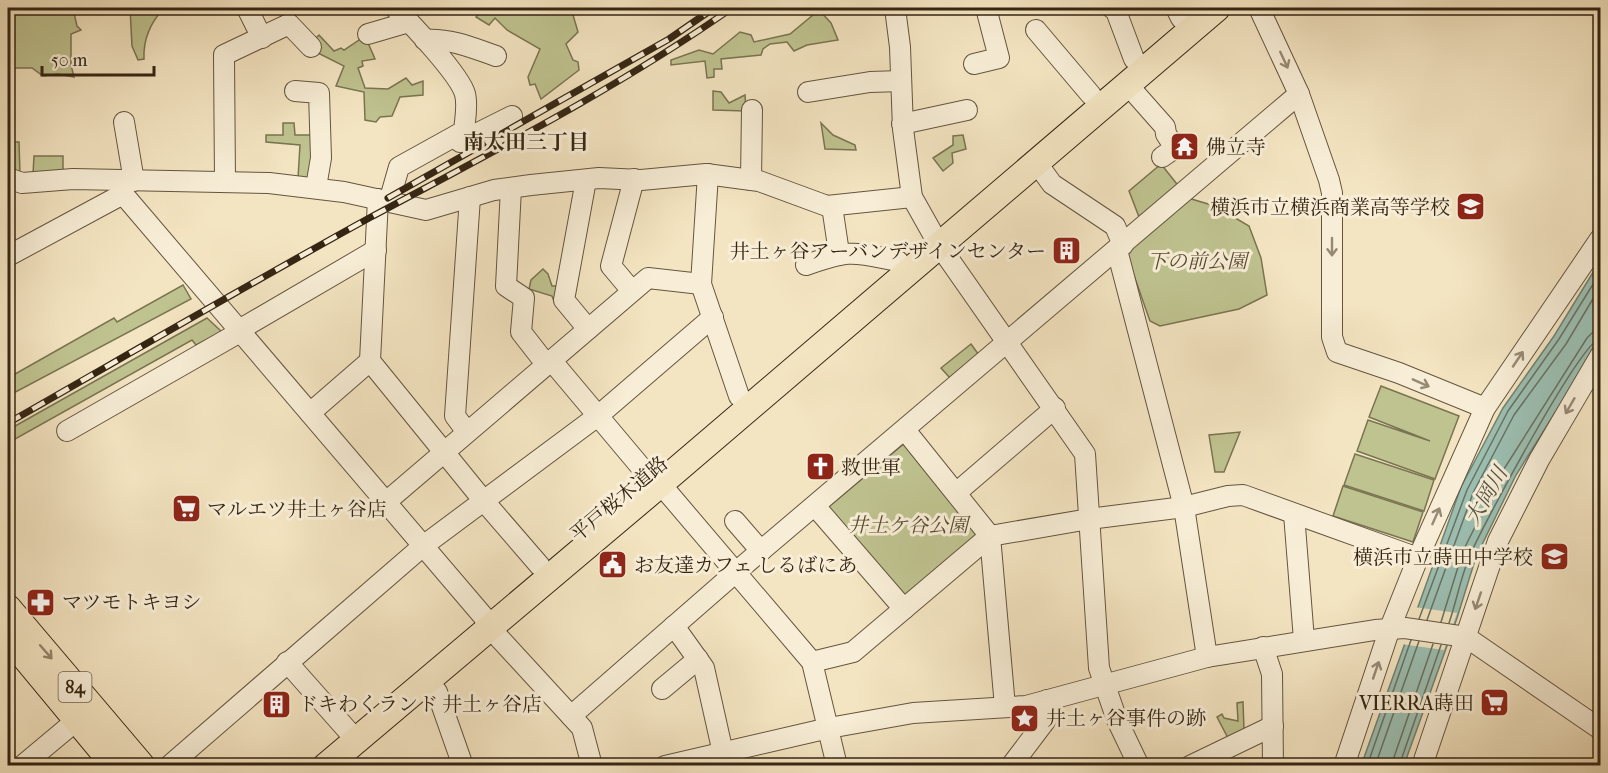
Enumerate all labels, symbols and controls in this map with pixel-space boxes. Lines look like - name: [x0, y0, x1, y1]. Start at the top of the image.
- scale bar: [42, 39, 154, 77]
- text: 50 m: [51, 50, 88, 71]
- one-way arrow: [1279, 51, 1290, 69]
- district label: 南太田三丁目: [463, 130, 589, 154]
- temple icon: 佛立寺: [1169, 131, 1201, 163]
- place label: 佛立寺: [1206, 136, 1266, 159]
- school or university icon: 横浜市立横浜商業高等学校: [1455, 191, 1487, 223]
- place label: 横浜市立横浜商業高等学校: [1210, 196, 1450, 219]
- building icon: 井土ヶ谷アーバンデザインセンター: [1051, 235, 1083, 267]
- one-way arrow: [1326, 236, 1338, 256]
- place label: 井土ヶ谷アーバンデザインセンター: [730, 240, 1046, 263]
- park label: 下の前公園: [1147, 250, 1250, 273]
- one-way arrow: [1512, 351, 1524, 368]
- one-way arrow: [1411, 377, 1429, 389]
- one-way arrow: [1564, 397, 1576, 414]
- church icon: 救世軍: [804, 451, 836, 483]
- street label: 平戸桜木道路: [566, 452, 672, 546]
- place label: 救世軍: [841, 456, 901, 479]
- water label: 大岡川: [1460, 461, 1513, 529]
- supermarket icon: マルエツ井土ヶ谷店: [170, 493, 202, 525]
- place label: マルエツ井土ヶ谷店: [207, 498, 387, 521]
- one-way arrow: [1431, 507, 1442, 525]
- park label: 井土ケ谷公園: [848, 514, 971, 537]
- school or university icon: 横浜市立蒔田中学校: [1538, 541, 1570, 573]
- place label: 横浜市立蒔田中学校: [1353, 546, 1533, 569]
- public building icon: お友達カフェ しるばにあ: [597, 549, 629, 581]
- place label: お友達カフェ しるばにあ: [634, 554, 857, 577]
- pharmacy icon: マツモトキヨシ: [25, 586, 57, 618]
- place label: マツモトキヨシ: [62, 591, 201, 614]
- one-way arrow: [1472, 591, 1483, 610]
- one-way arrow: [39, 644, 52, 660]
- one-way arrow: [1371, 661, 1382, 680]
- road number: 84: [58, 672, 92, 702]
- supermarket icon: VIERRA蒔田: [1479, 687, 1511, 719]
- building icon: ドキわくランド 井土ヶ谷店: [261, 688, 293, 720]
- place label: VIERRA蒔田: [1358, 692, 1474, 715]
- place label: ドキわくランド 井土ヶ谷店: [298, 693, 542, 716]
- place icon: 井土ヶ谷事件の跡: [1009, 702, 1041, 734]
- place label: 井土ヶ谷事件の跡: [1046, 707, 1206, 730]

